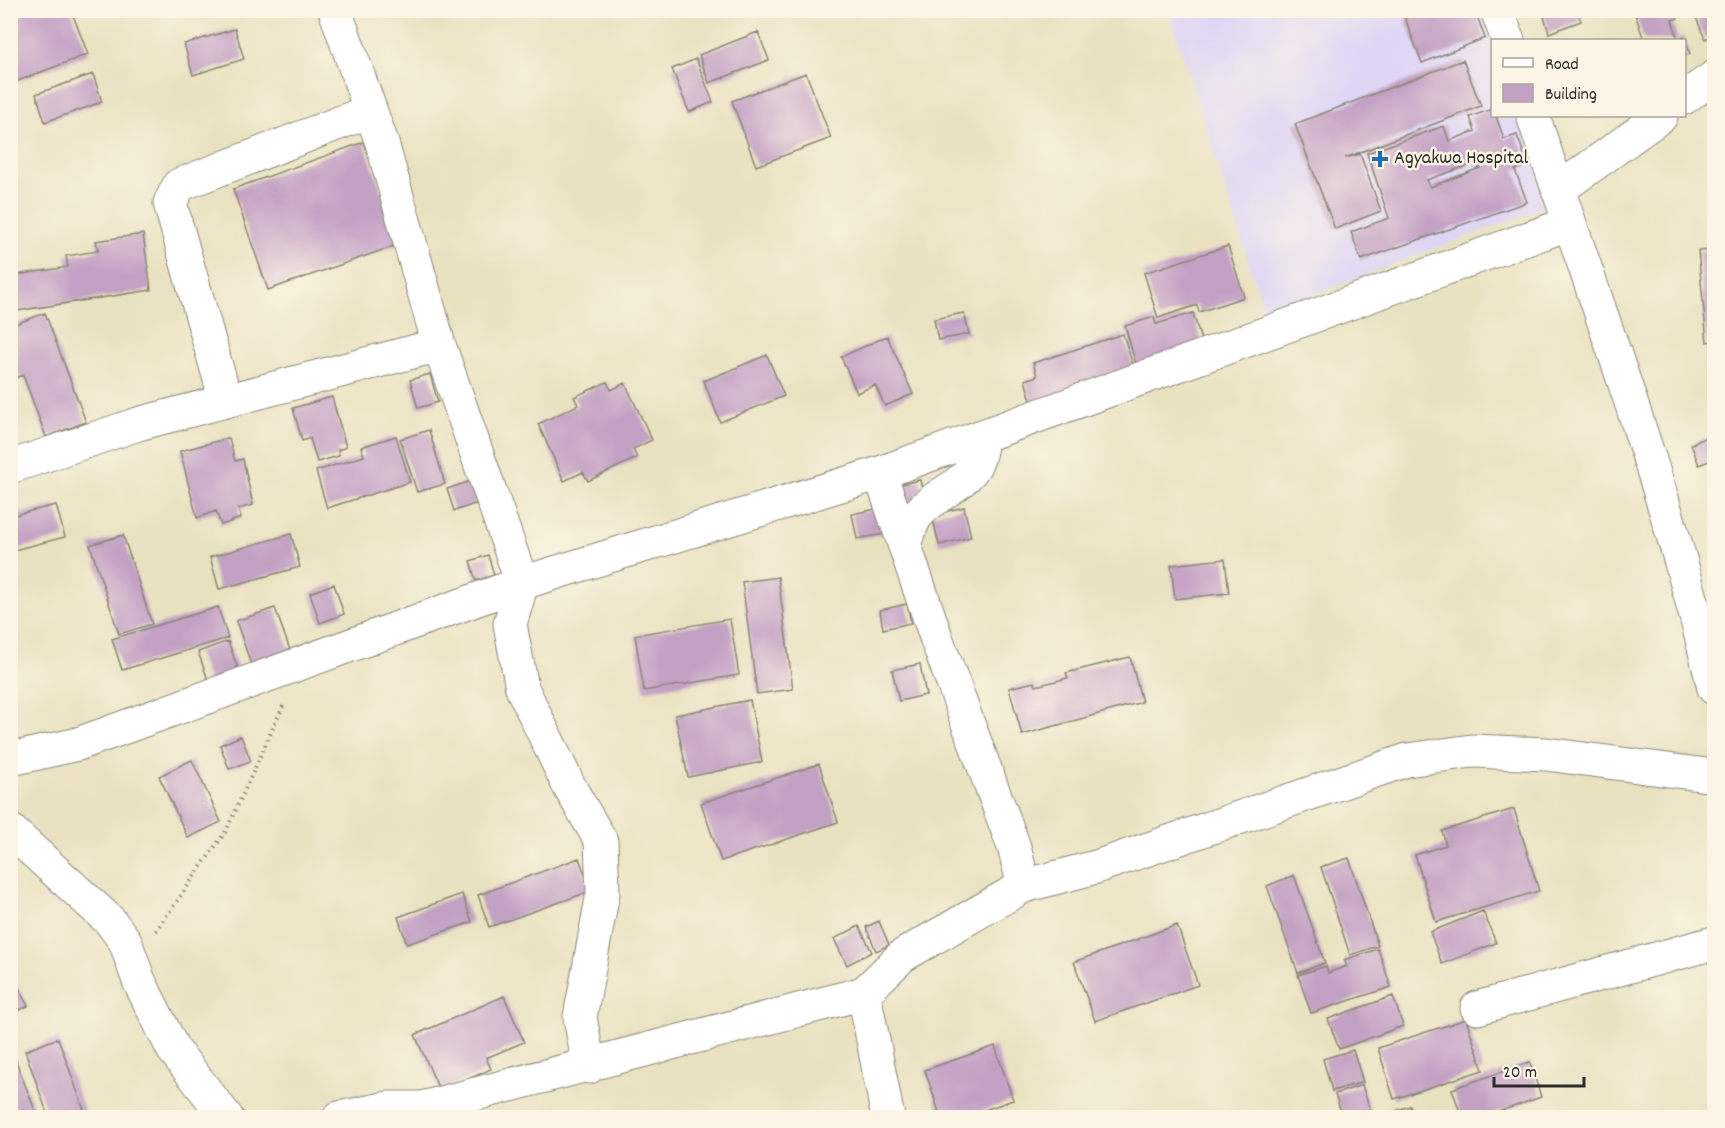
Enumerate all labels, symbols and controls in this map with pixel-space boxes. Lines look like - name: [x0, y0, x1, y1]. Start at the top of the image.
- legend: [1491, 39, 1686, 117]
- text: Road: [1545, 53, 1579, 78]
- text: Building: [1545, 83, 1597, 108]
- place label: Agyakwa Hospital: [1394, 145, 1528, 173]
- marker: Agyakwa Hospital: [1371, 150, 1389, 168]
- scale bar: [1494, 1050, 1584, 1088]
- text: 20 m: [1503, 1061, 1537, 1086]

